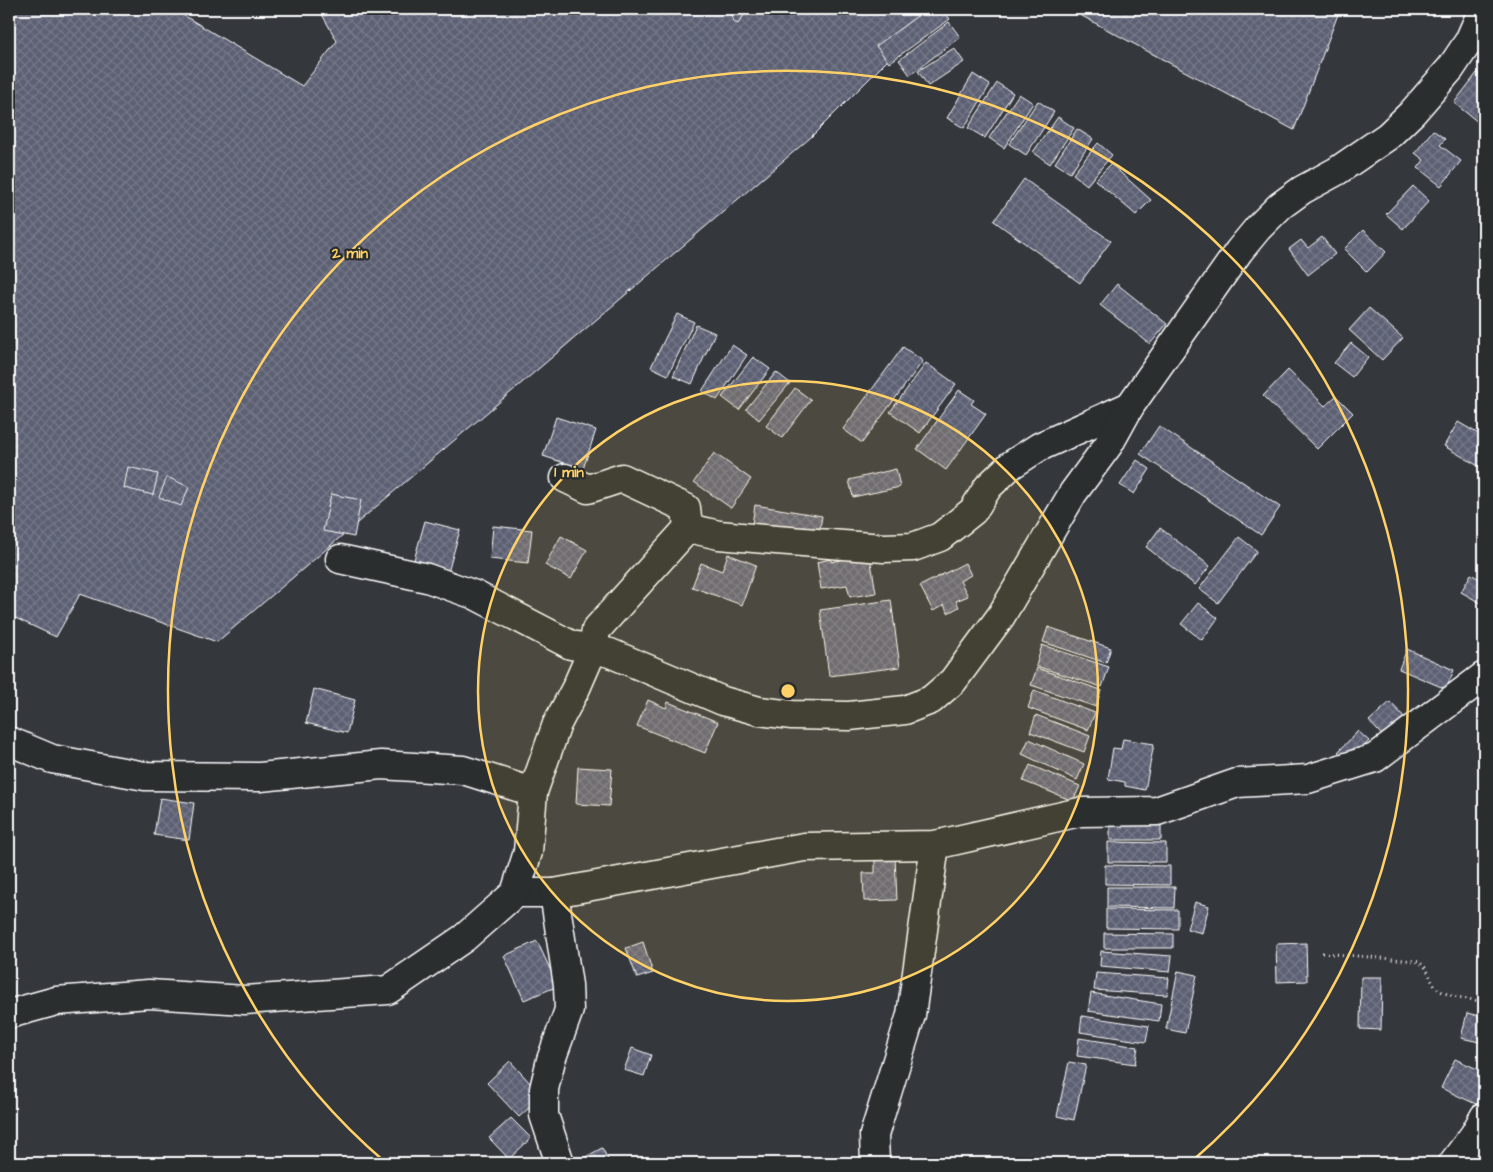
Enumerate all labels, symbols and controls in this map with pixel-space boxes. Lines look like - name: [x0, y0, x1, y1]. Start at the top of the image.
- text: 2 min: [331, 243, 369, 264]
- text: 1 min: [554, 462, 584, 483]
- centre of rings: [779, 682, 797, 700]

